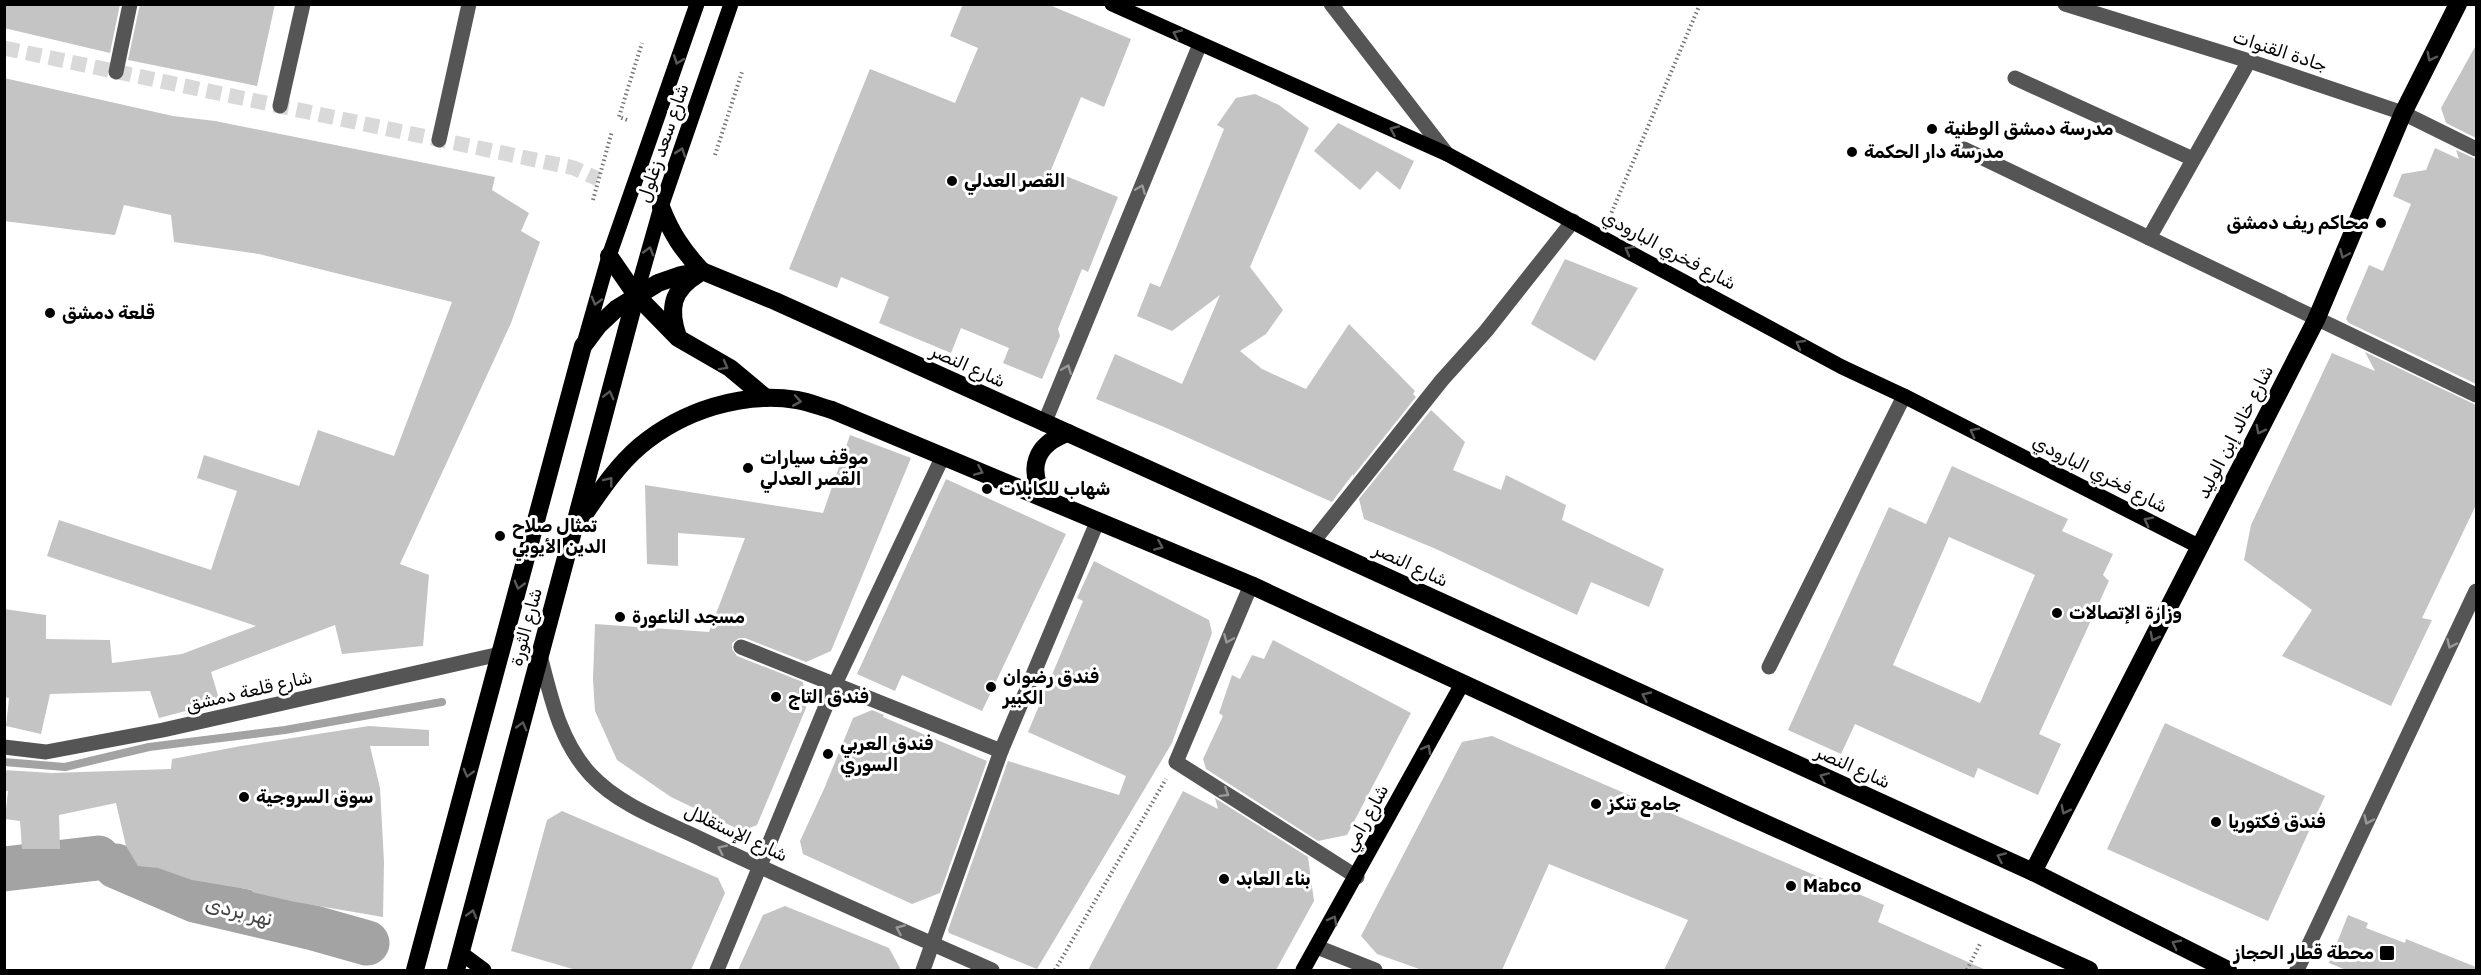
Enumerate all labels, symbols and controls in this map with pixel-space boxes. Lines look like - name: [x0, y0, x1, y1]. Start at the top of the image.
- street label: جادة القنوات: [2230, 25, 2330, 77]
- one-way arrow: [1173, 29, 1184, 41]
- one-way arrow: [2427, 50, 2439, 61]
- one-way arrow: [672, 54, 685, 65]
- street label: شارع سعد زغلول: [632, 81, 695, 206]
- place label: مدرسة دمشق الوطنية: [1944, 118, 2113, 140]
- marker: مدرسة دمشق الوطنية: [1925, 122, 1939, 136]
- one-way arrow: [1389, 126, 1400, 138]
- place label: مدرسة دار الحكمة: [1864, 141, 2004, 163]
- marker: مدرسة دار الحكمة: [1845, 145, 1859, 159]
- one-way arrow: [673, 147, 686, 158]
- place label: القصر العدلي: [964, 170, 1065, 195]
- marker: القصر العدلي: [945, 174, 959, 188]
- one-way arrow: [1134, 184, 1146, 195]
- street label: شارع فخري البارودي: [1598, 205, 1740, 296]
- place label: محاكم ريف دمشق: [2226, 212, 2369, 235]
- marker: محاكم ريف دمشق: [2374, 216, 2388, 230]
- one-way arrow: [642, 246, 654, 257]
- one-way arrow: [1625, 246, 1635, 257]
- one-way arrow: [2339, 248, 2351, 259]
- one-way arrow: [591, 296, 604, 306]
- place label: قلعة دمشق: [62, 302, 155, 324]
- marker: قلعة دمشق: [43, 306, 57, 320]
- street label: شارع النصر: [926, 339, 1009, 393]
- one-way arrow: [1796, 340, 1806, 351]
- one-way arrow: [718, 359, 728, 370]
- street label: شارع خالد إبن الوليد: [2192, 361, 2279, 503]
- one-way arrow: [1060, 365, 1072, 376]
- one-way arrow: [602, 390, 614, 401]
- one-way arrow: [792, 394, 802, 407]
- one-way arrow: [2256, 424, 2267, 434]
- one-way arrow: [1969, 427, 1980, 439]
- street label: شارع فخري البارودي: [2028, 430, 2171, 519]
- place label: موقف سيارات القصر العدلي: [760, 447, 869, 493]
- marker: موقف سيارات القصر العدلي: [741, 461, 755, 475]
- one-way arrow: [972, 464, 983, 476]
- one-way arrow: [601, 477, 612, 488]
- place label: شهاب للكابلات: [999, 478, 1110, 500]
- marker: شهاب للكابلات: [980, 482, 994, 496]
- place label: تمثال صلاح الدين الأيوبي: [512, 515, 607, 561]
- one-way arrow: [2143, 516, 2154, 528]
- marker: تمثال صلاح الدين الأيوبي: [493, 529, 507, 543]
- street label: شارع النصر: [1369, 538, 1452, 593]
- one-way arrow: [1152, 539, 1163, 551]
- one-way arrow: [514, 579, 526, 590]
- street label: شارع الثورة: [505, 585, 548, 669]
- place label: وزارة الإتصالات: [2069, 602, 2182, 624]
- place label: مسجد الناعورة: [632, 606, 745, 628]
- marker: وزارة الإتصالات: [2050, 606, 2064, 620]
- marker: مسجد الناعورة: [613, 610, 627, 624]
- one-way arrow: [2150, 630, 2161, 641]
- one-way arrow: [1223, 633, 1235, 644]
- one-way arrow: [2447, 637, 2459, 648]
- street label: شارع قلعة دمشق: [184, 666, 315, 717]
- place label: فندق رضوان الكبير: [1002, 666, 1099, 709]
- marker: فندق رضوان الكبير: [984, 680, 998, 694]
- place label: فندق التاج: [788, 686, 869, 710]
- marker: فندق التاج: [769, 690, 783, 704]
- one-way arrow: [1641, 692, 1652, 704]
- one-way arrow: [514, 721, 527, 731]
- place label: فندق العربي السوري: [840, 733, 933, 778]
- street label: شارع النصر: [1811, 740, 1894, 794]
- one-way arrow: [1420, 745, 1431, 755]
- marker: فندق العربي السوري: [821, 747, 835, 761]
- one-way arrow: [463, 768, 476, 778]
- one-way arrow: [1819, 772, 1830, 784]
- street label: شارع رامي: [1339, 781, 1395, 856]
- place label: سوق السروجية: [256, 786, 374, 808]
- one-way arrow: [1219, 786, 1229, 798]
- marker: سوق السروجية: [237, 790, 251, 804]
- place label: جامع تنكز: [1607, 793, 1681, 817]
- marker: جامع تنكز: [1589, 797, 1603, 811]
- street label: شارع الإستقلال: [680, 799, 791, 867]
- one-way arrow: [2061, 804, 2072, 815]
- place label: فندق فكتوريا: [2228, 811, 2326, 833]
- one-way arrow: [2363, 813, 2375, 824]
- marker: فندق فكتوريا: [2209, 815, 2223, 829]
- one-way arrow: [718, 844, 729, 856]
- one-way arrow: [1997, 852, 2008, 864]
- place label: بناء العابد: [1236, 868, 1311, 890]
- marker: بناء العابد: [1217, 872, 1231, 886]
- place label: Mabco: [1803, 875, 1862, 897]
- marker: Mabco: [1784, 879, 1798, 893]
- water label: نهر بردى: [203, 891, 275, 931]
- one-way arrow: [464, 909, 477, 919]
- one-way arrow: [1326, 916, 1337, 926]
- one-way arrow: [895, 925, 906, 937]
- one-way arrow: [2171, 940, 2182, 951]
- place label: محطة قطار الحجاز: [2233, 942, 2374, 964]
- marker: محطة قطار الحجاز: [2378, 944, 2396, 962]

